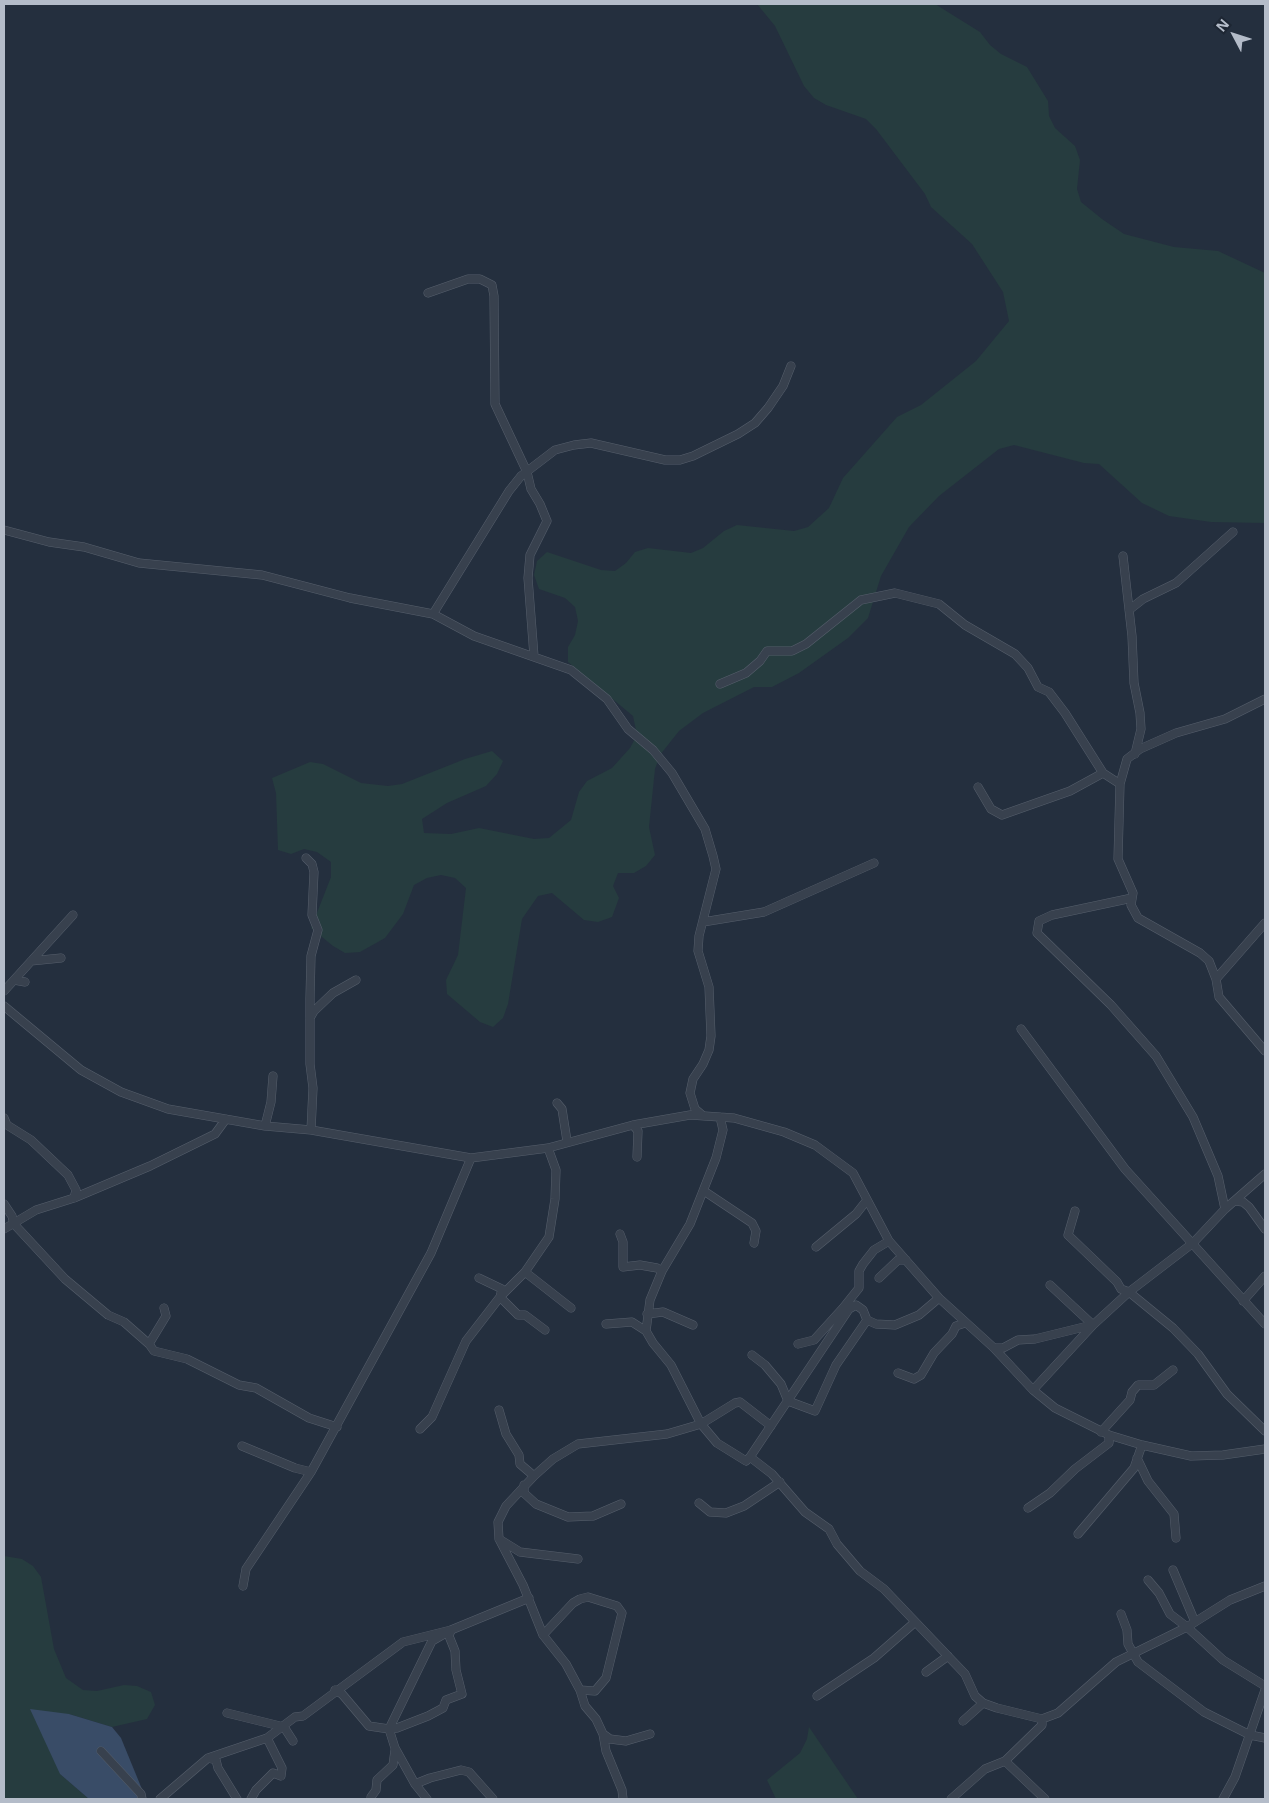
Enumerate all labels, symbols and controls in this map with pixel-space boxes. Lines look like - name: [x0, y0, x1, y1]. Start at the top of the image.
- north arrow: [1209, 10, 1259, 60]
- text: N: [1211, 15, 1233, 36]

